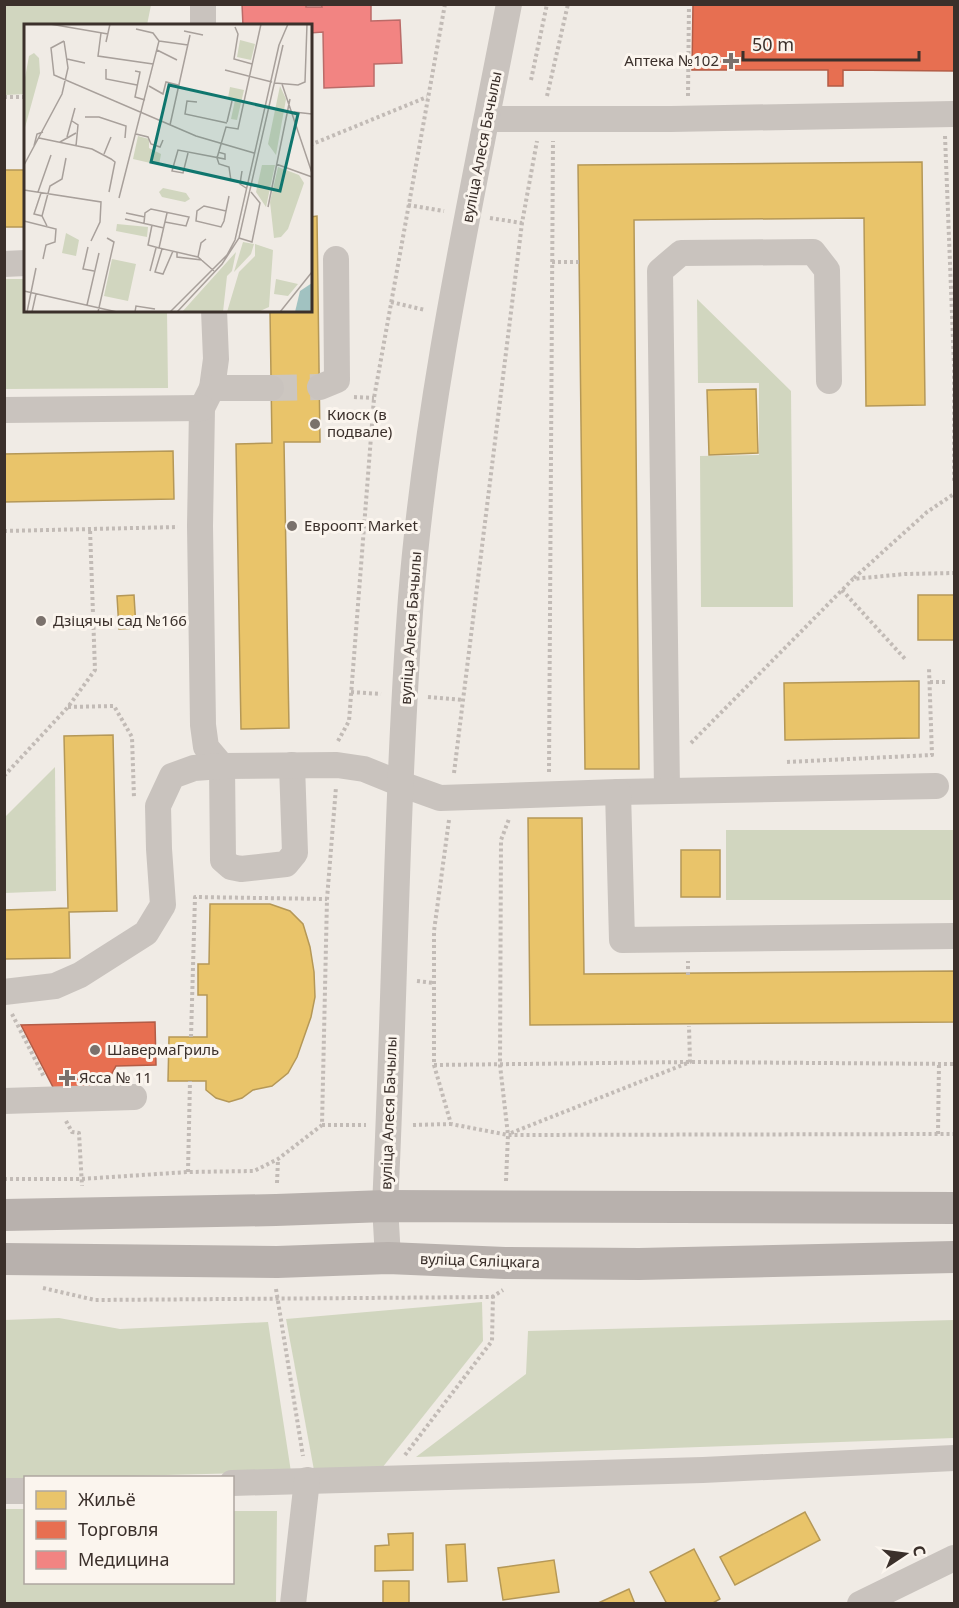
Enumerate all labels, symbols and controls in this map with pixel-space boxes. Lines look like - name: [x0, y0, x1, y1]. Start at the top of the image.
- inset map: [24, 24, 312, 312]
- scale bar: [743, 24, 918, 62]
- text: 50 m: [752, 32, 794, 56]
- place label: Аптека №102: [624, 50, 719, 70]
- marker: Аптека №102: [724, 54, 738, 68]
- street label: вуліца Алеся Бачылы: [457, 69, 505, 224]
- place label: Киоск (в подвале): [327, 404, 392, 441]
- marker: Киоск (в подвале): [308, 417, 322, 431]
- place label: Евроопт Market: [304, 515, 418, 535]
- marker: Евроопт Market: [285, 519, 299, 533]
- street label: вуліца Алеся Бачылы: [395, 551, 425, 705]
- place label: Дзіцячы сад №166: [53, 610, 187, 630]
- marker: Дзіцячы сад №166: [34, 614, 48, 628]
- street label: вуліца Алеся Бачылы: [375, 1036, 401, 1190]
- place label: ШавермаГриль: [107, 1039, 219, 1059]
- marker: ШавермаГриль: [88, 1043, 102, 1057]
- place label: Ясса № 11: [79, 1067, 152, 1087]
- marker: Ясса № 11: [60, 1071, 74, 1085]
- street label: вуліца Сяліцкага: [420, 1248, 541, 1272]
- legend: [24, 1476, 234, 1584]
- text: Жильё: [78, 1487, 136, 1511]
- text: Торговля: [78, 1517, 158, 1541]
- north arrow: [875, 1524, 935, 1584]
- text: С: [908, 1543, 931, 1558]
- text: Медицина: [78, 1547, 169, 1571]

